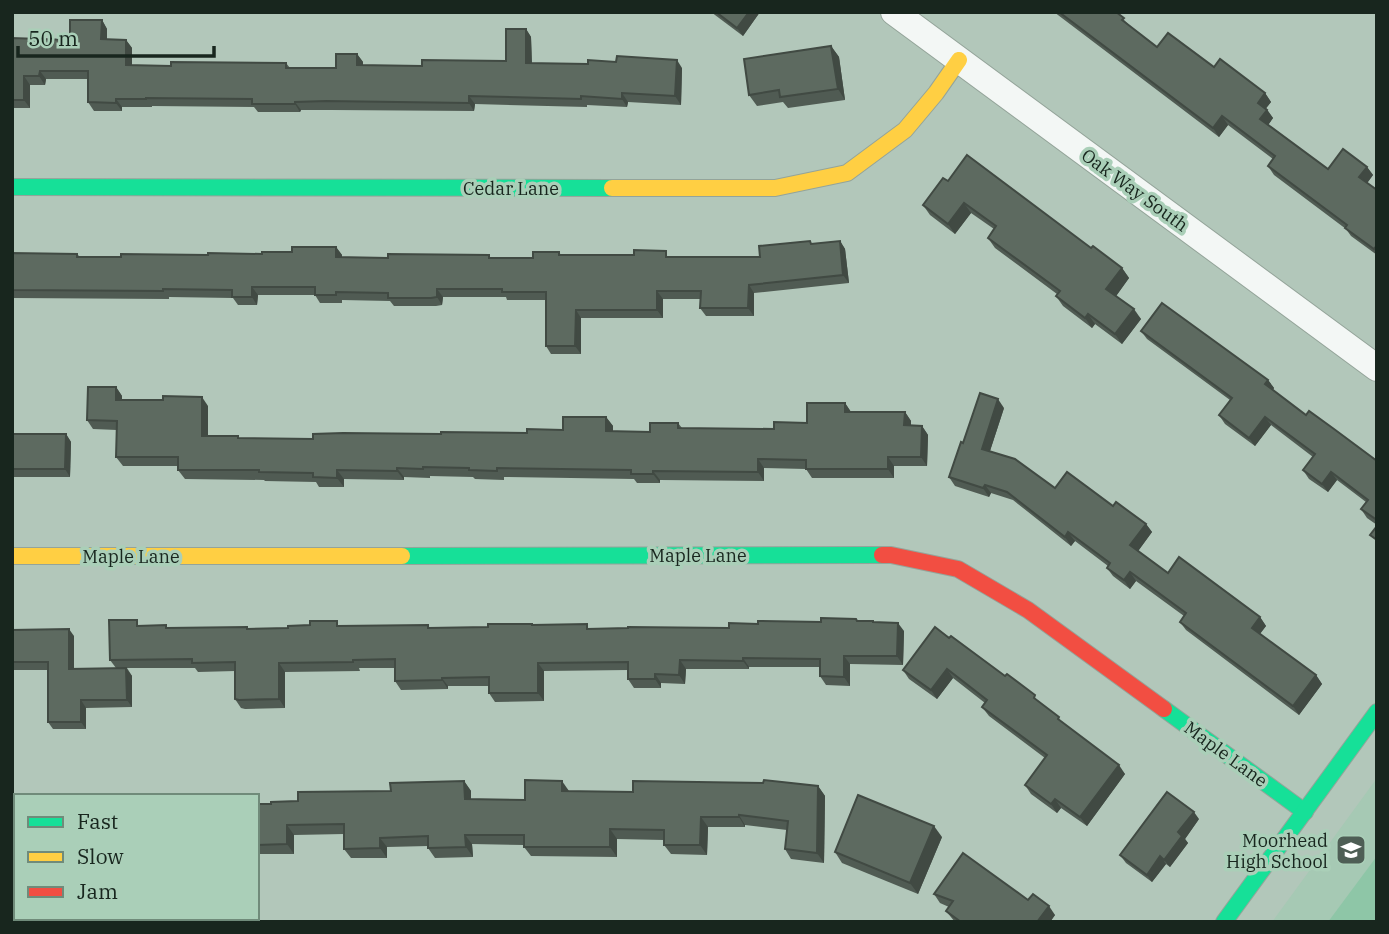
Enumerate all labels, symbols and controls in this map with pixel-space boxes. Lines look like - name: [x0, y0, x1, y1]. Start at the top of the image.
- scale bar: [18, 14, 214, 58]
- text: 50 m: [28, 24, 78, 52]
- street label: Oak Way South: [1077, 143, 1193, 237]
- street label: Cedar Lane: [463, 177, 559, 200]
- street label: Maple Lane: [649, 544, 747, 567]
- street label: Maple Lane: [82, 545, 180, 568]
- street label: Maple Lane: [1180, 716, 1272, 792]
- legend: [14, 794, 259, 920]
- text: Fast: [77, 807, 118, 835]
- place label: Moorhead High School: [1226, 829, 1328, 873]
- school or university icon: Moorhead High School: [1334, 833, 1368, 867]
- text: Slow: [77, 842, 124, 870]
- text: Jam: [77, 877, 118, 905]

